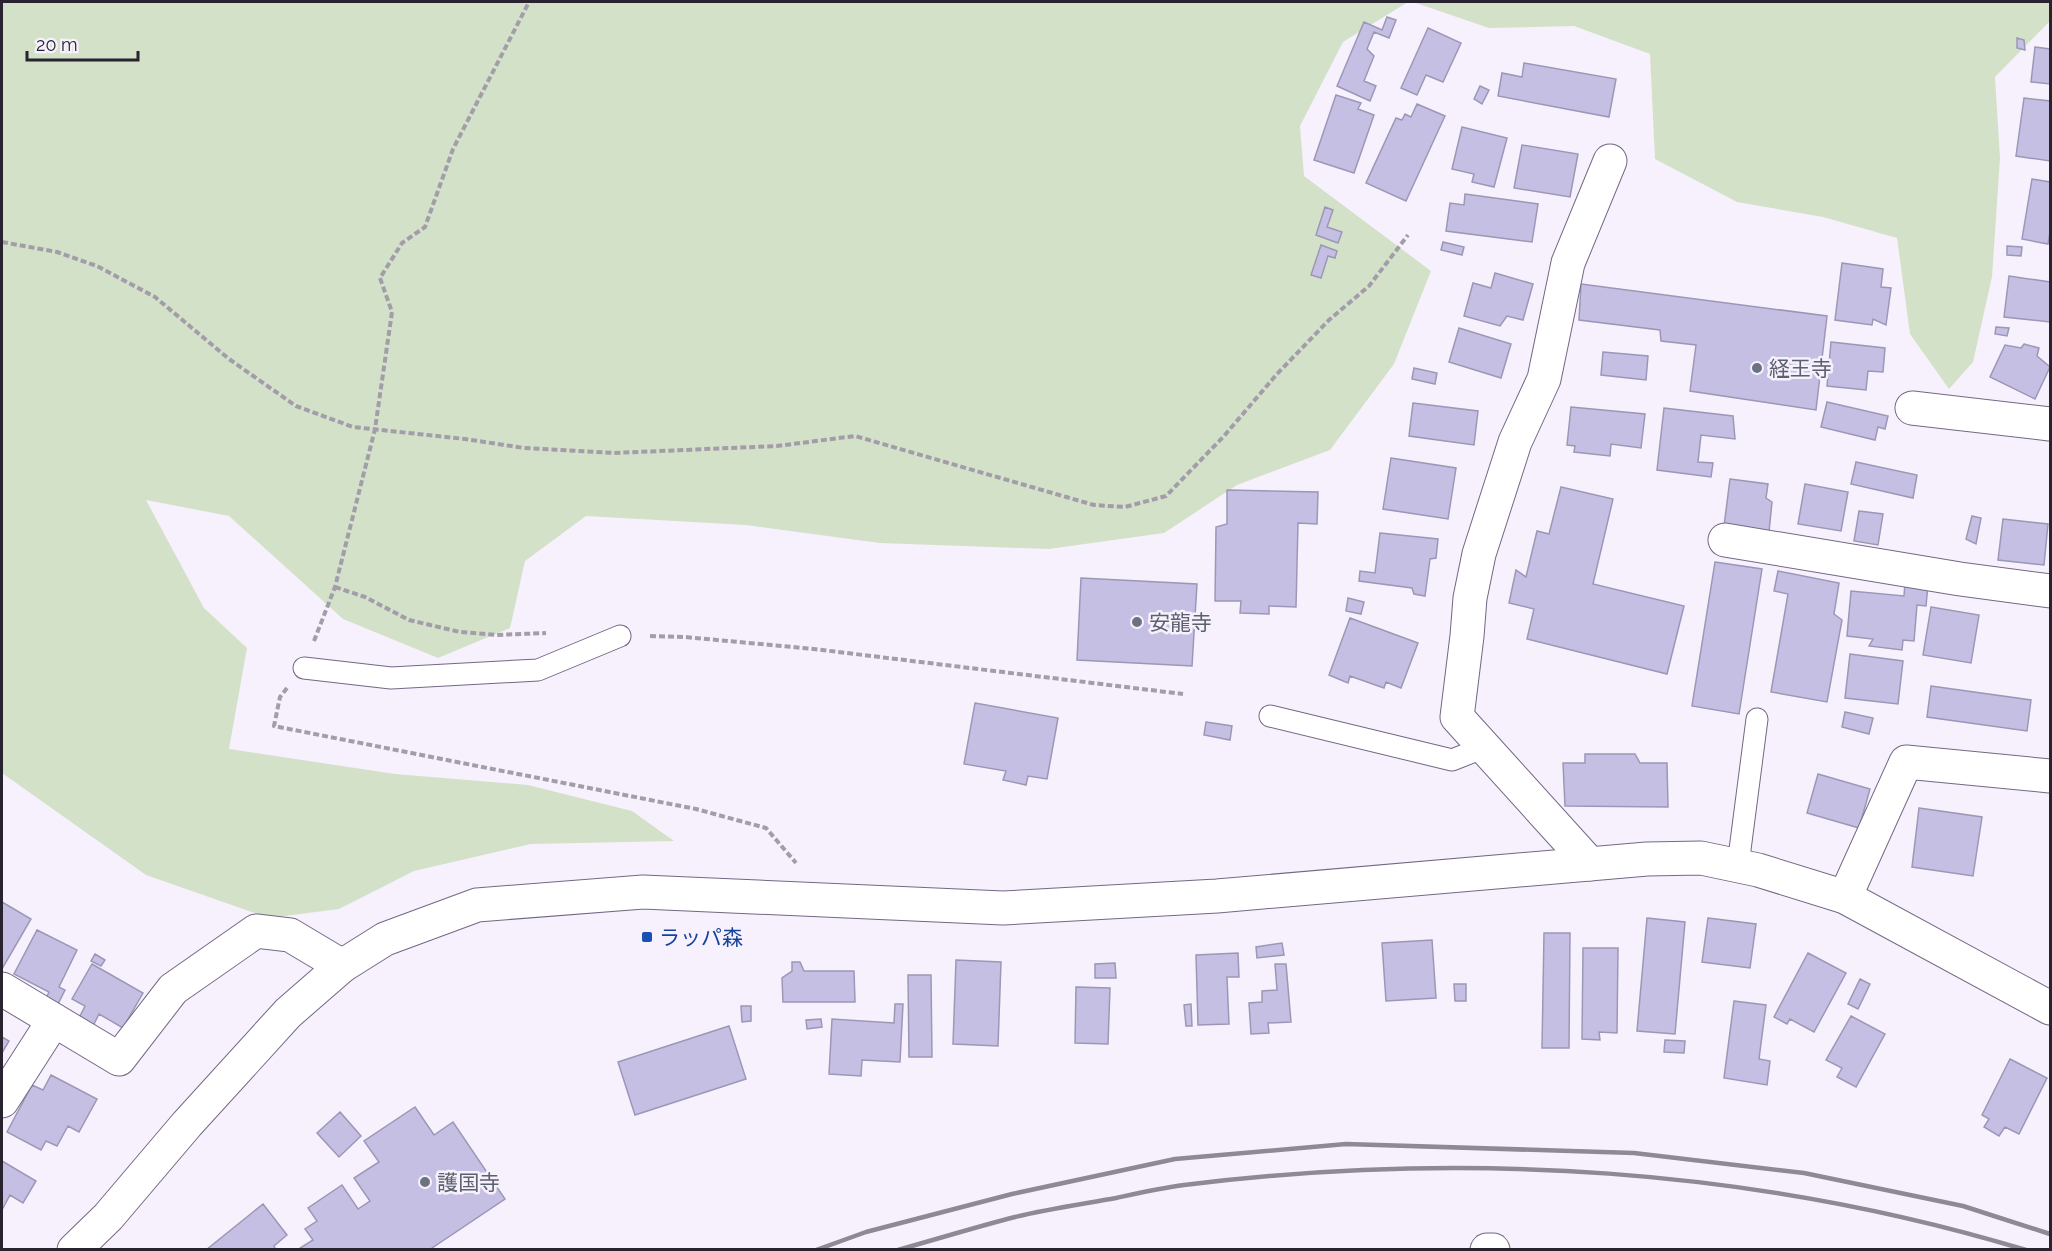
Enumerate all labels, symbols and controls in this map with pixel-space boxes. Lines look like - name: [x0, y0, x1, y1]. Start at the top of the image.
- scale bar: [27, 24, 138, 62]
- text: 20 m: [36, 34, 78, 55]
- place label: 経王寺: [1769, 356, 1832, 381]
- marker: 経王寺: [1750, 361, 1764, 375]
- place label: 安龍寺: [1149, 610, 1212, 635]
- marker: 安龍寺: [1130, 615, 1144, 629]
- place label: ラッパ森: [659, 925, 743, 950]
- marker: ラッパ森: [640, 930, 654, 944]
- place label: 護国寺: [437, 1170, 500, 1195]
- marker: 護国寺: [418, 1175, 432, 1189]

